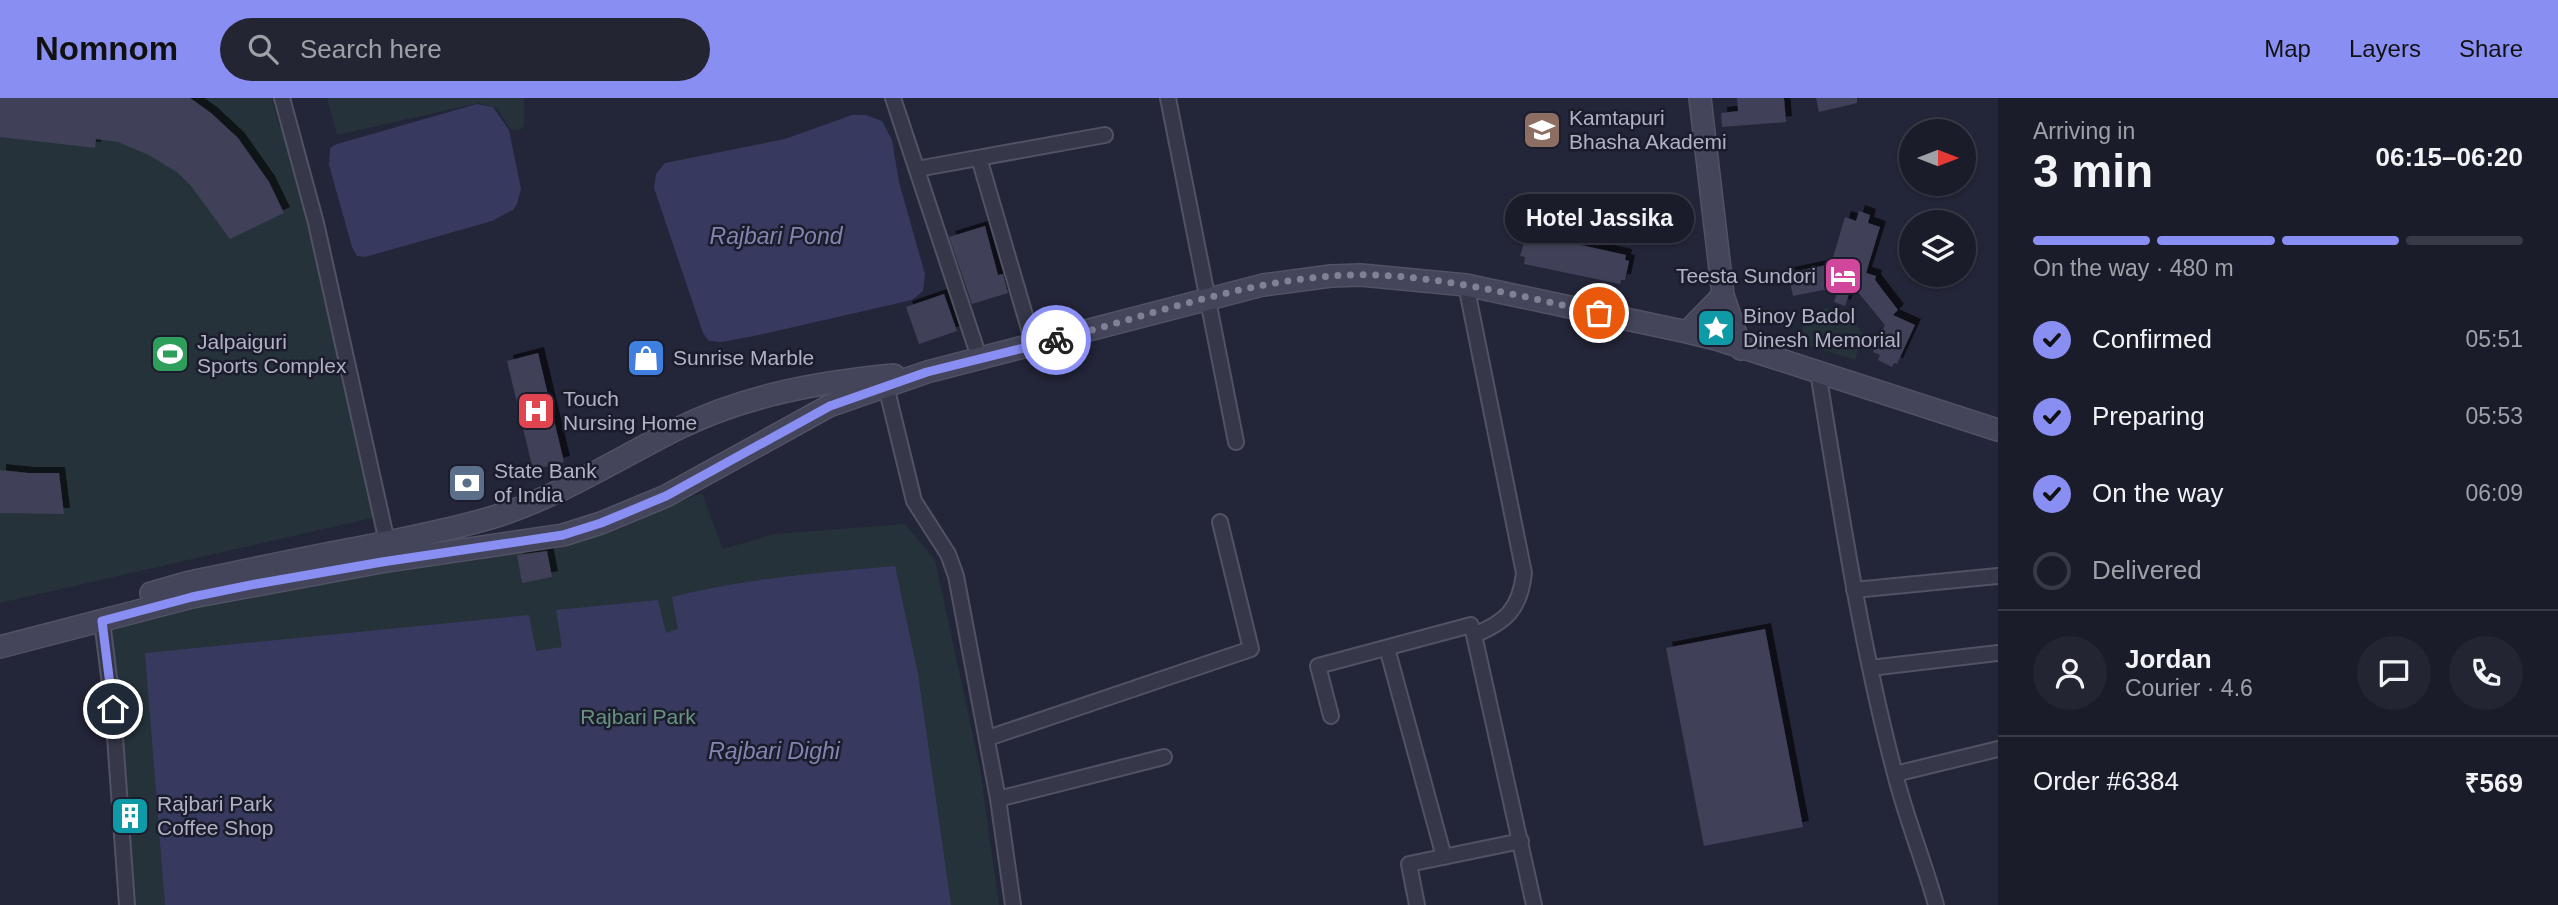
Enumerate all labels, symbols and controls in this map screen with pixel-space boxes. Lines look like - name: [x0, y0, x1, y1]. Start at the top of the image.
- search box: [220, 18, 710, 81]
- text: Nomnom: [35, 30, 178, 67]
- icon: search: [244, 30, 282, 68]
- text: Search here: [300, 34, 442, 64]
- text: Map: [2264, 35, 2311, 62]
- text: Layers: [2349, 35, 2421, 62]
- text: Share: [2459, 35, 2523, 62]
- place label: Kamtapuri Bhasha Akademi: [1569, 106, 1727, 153]
- school or university icon: Kamtapuri Bhasha Akademi: [1521, 109, 1563, 151]
- text: Arriving in: [2033, 118, 2135, 144]
- north arrow: [1899, 119, 1976, 196]
- map controls: [1899, 119, 1976, 287]
- text: 06:15–06:20: [2376, 142, 2523, 172]
- text: 3 min: [2033, 145, 2153, 197]
- callout: Hotel Jassika: [1504, 194, 1694, 243]
- text: Hotel Jassika: [1526, 205, 1673, 231]
- button: layers: [1899, 210, 1976, 287]
- water label: Rajbari Pond: [710, 223, 844, 249]
- hotel icon: Teesta Sundori: [1822, 255, 1864, 297]
- text: On the way · 480 m: [2033, 255, 2234, 281]
- place label: Teesta Sundori: [1676, 264, 1816, 287]
- pin: [1569, 283, 1629, 343]
- icon: bag: [1580, 294, 1618, 332]
- place label: Binoy Badol Dinesh Memorial: [1743, 304, 1901, 351]
- courier: [1021, 305, 1091, 375]
- place icon: Binoy Badol Dinesh Memorial: [1695, 307, 1737, 349]
- icon: bike: [1037, 321, 1075, 359]
- icon: check: [2033, 321, 2071, 359]
- text: Confirmed: [2092, 324, 2212, 354]
- text: 05:51: [2465, 326, 2523, 352]
- place label: Jalpaiguri Sports Complex: [197, 330, 347, 377]
- sports icon: Jalpaiguri Sports Complex: [149, 333, 191, 375]
- shop icon: Sunrise Marble: [625, 337, 667, 379]
- place label: Sunrise Marble: [673, 346, 814, 369]
- place label: Touch Nursing Home: [563, 387, 697, 434]
- hospital icon: Touch Nursing Home: [515, 390, 557, 432]
- icon: check: [2033, 398, 2071, 436]
- text: Preparing: [2092, 401, 2205, 431]
- text: 05:53: [2465, 403, 2523, 429]
- place label: State Bank of India: [494, 459, 597, 506]
- bank icon: State Bank of India: [446, 462, 488, 504]
- icon: check: [2033, 475, 2071, 513]
- text: On the way: [2092, 478, 2224, 508]
- text: 06:09: [2465, 480, 2523, 506]
- text: Delivered: [2092, 555, 2202, 585]
- button: person: [2033, 636, 2107, 710]
- button: chat: [2357, 636, 2431, 710]
- button: phone: [2449, 636, 2523, 710]
- text: Jordan: [2125, 644, 2212, 674]
- text: Courier · 4.6: [2125, 675, 2253, 701]
- pin: [83, 679, 143, 739]
- icon: home: [94, 690, 132, 728]
- park label: Rajbari Park: [580, 705, 696, 728]
- water label: Rajbari Dighi: [708, 738, 841, 764]
- text: Order #6384: [2033, 766, 2179, 796]
- text: ₹569: [2465, 768, 2523, 798]
- place label: Rajbari Park Coffee Shop: [157, 792, 273, 839]
- building icon: Rajbari Park Coffee Shop: [109, 795, 151, 837]

